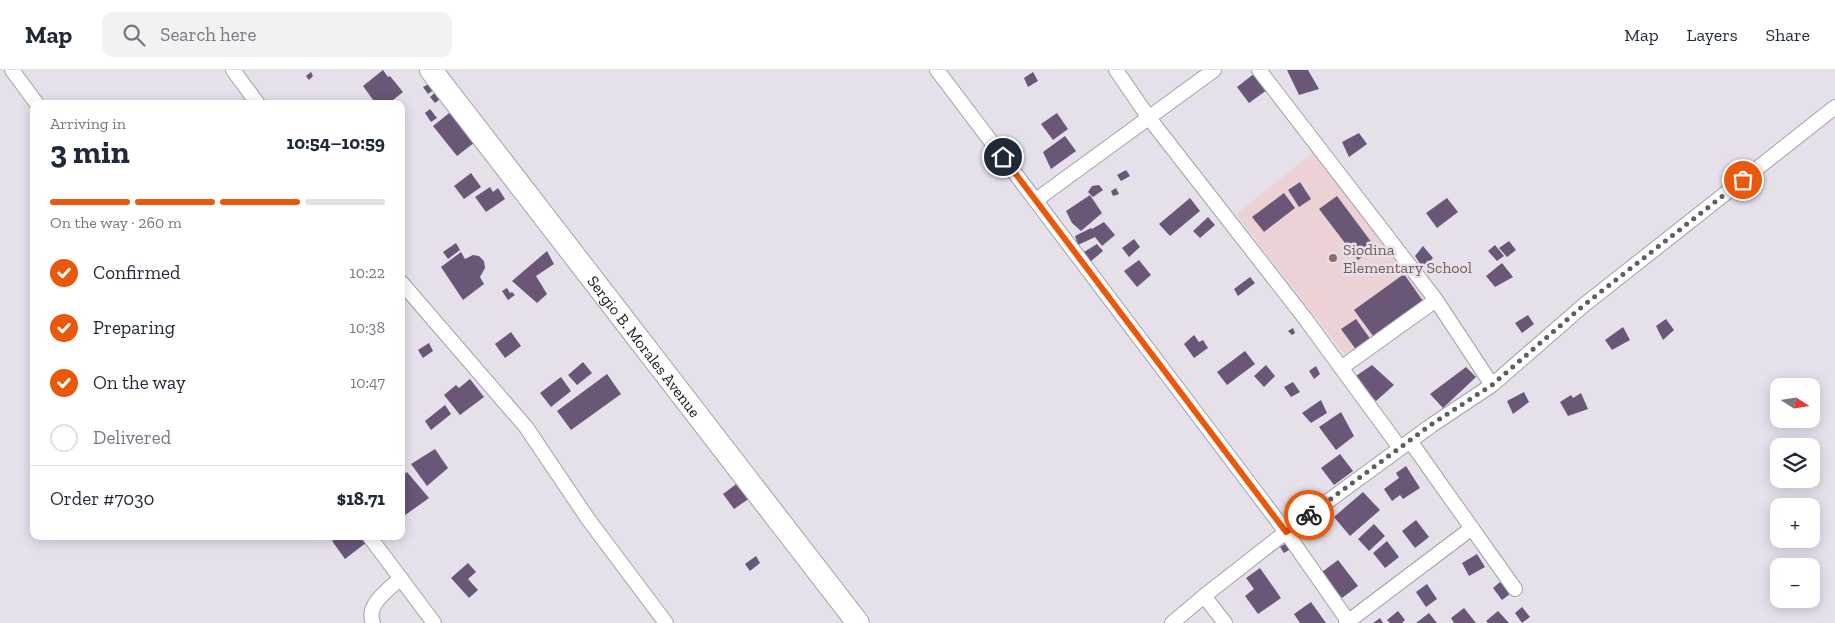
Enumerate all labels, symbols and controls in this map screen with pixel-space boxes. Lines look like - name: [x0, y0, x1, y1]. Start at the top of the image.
- search box: [102, 12, 452, 57]
- text: Map: [25, 20, 72, 49]
- icon: search: [120, 21, 148, 49]
- text: Search here: [160, 23, 257, 46]
- text: Map: [1624, 24, 1659, 46]
- text: Layers: [1687, 24, 1738, 46]
- text: Share: [1766, 24, 1810, 46]
- text: Arriving in: [50, 114, 126, 133]
- text: 10:54–10:59: [287, 131, 385, 154]
- text: 3 min: [50, 133, 130, 171]
- pin: [982, 136, 1024, 178]
- icon: home: [989, 143, 1017, 171]
- pin: [1722, 159, 1764, 201]
- icon: bag: [1729, 166, 1757, 194]
- text: On the way · 260 m: [50, 213, 182, 232]
- place label: Siodina Elementary School: [1343, 240, 1472, 277]
- marker: Siodina Elementary School: [1327, 252, 1339, 264]
- icon: check: [50, 259, 78, 287]
- text: Confirmed: [93, 261, 180, 284]
- text: 10:22: [350, 263, 385, 282]
- street label: Sergio B. Morales Avenue: [583, 272, 705, 421]
- icon: check: [50, 314, 78, 342]
- text: Preparing: [93, 316, 175, 339]
- text: 10:38: [350, 318, 385, 337]
- icon: check: [50, 369, 78, 397]
- text: On the way: [93, 371, 186, 394]
- text: 10:47: [350, 373, 385, 392]
- north arrow: [1770, 378, 1820, 428]
- map controls: [1770, 378, 1820, 608]
- text: Delivered: [93, 426, 171, 449]
- button: layers: [1770, 438, 1820, 488]
- text: Order #7030: [50, 487, 155, 510]
- text: $18.71: [337, 487, 385, 510]
- courier: [1284, 490, 1334, 540]
- button: +: [1770, 498, 1820, 548]
- icon: bike: [1295, 501, 1323, 529]
- button: −: [1770, 558, 1820, 608]

